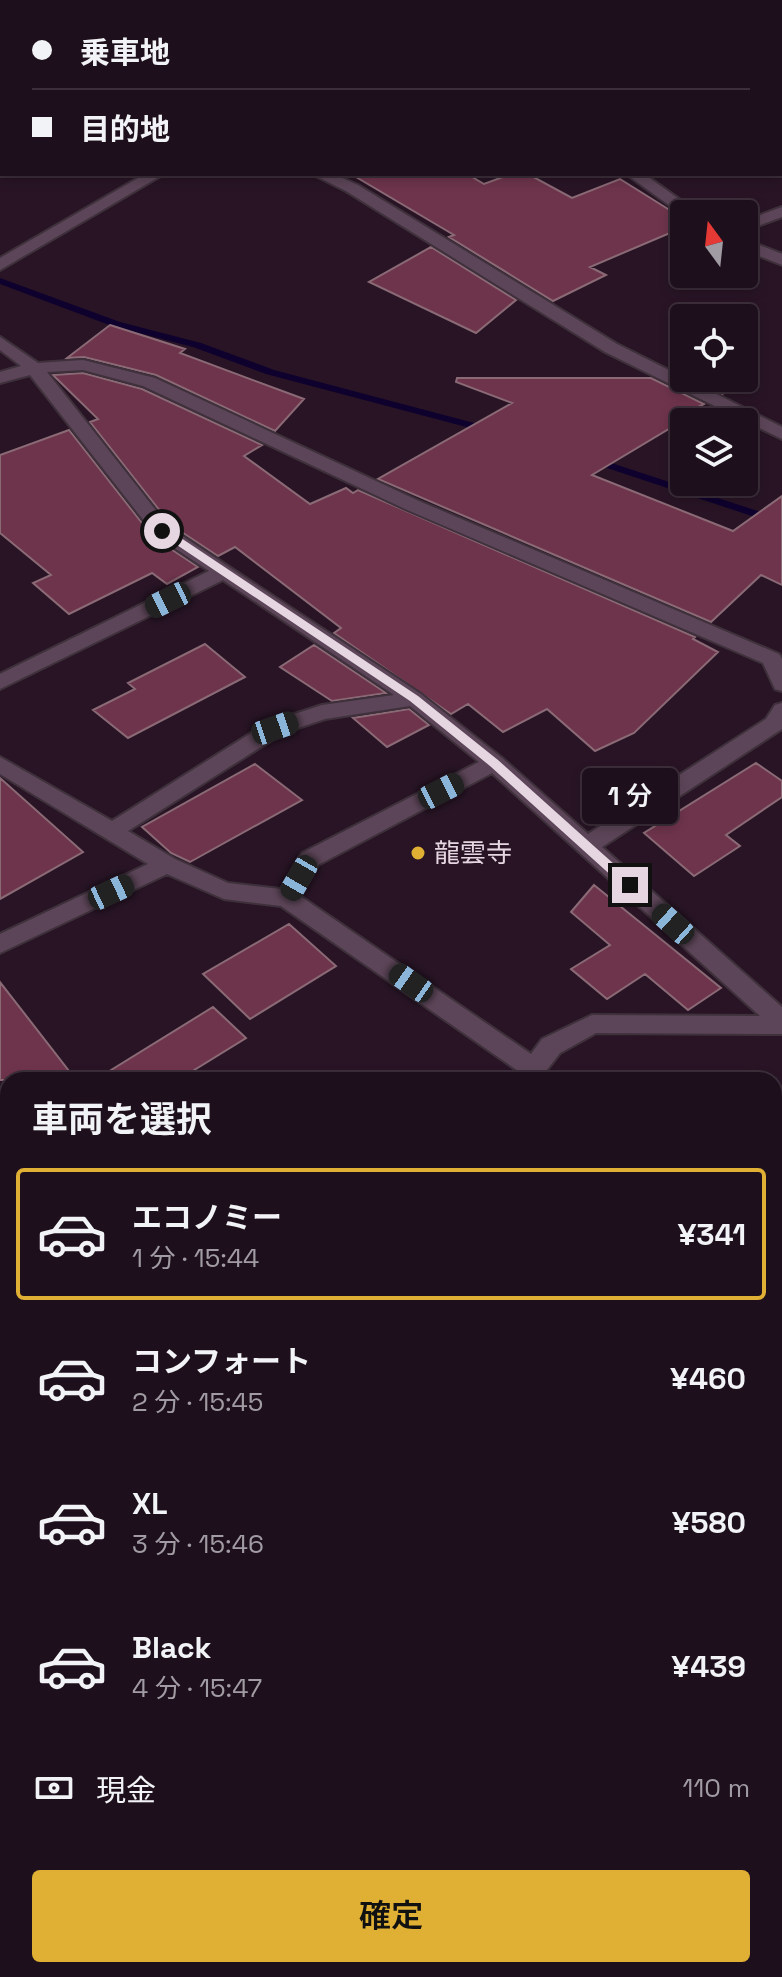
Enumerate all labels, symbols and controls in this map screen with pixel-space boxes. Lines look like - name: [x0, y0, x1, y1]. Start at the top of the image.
- text: 乗車地: [80, 33, 170, 72]
- text: 目的地: [80, 110, 170, 149]
- north arrow: [670, 200, 758, 288]
- map controls: [670, 200, 758, 496]
- button: locate: [670, 304, 758, 392]
- button: layers: [670, 408, 758, 496]
- route start: [144, 513, 180, 549]
- car: [141, 579, 195, 621]
- car: [248, 709, 302, 747]
- car: [414, 769, 468, 813]
- callout: 1 分: [582, 769, 678, 825]
- text: 1 分: [608, 779, 652, 813]
- place label: 龍雲寺: [434, 836, 512, 870]
- marker: 龍雲寺: [409, 844, 427, 862]
- car: [277, 851, 321, 905]
- route end: [612, 867, 648, 903]
- car: [84, 871, 138, 913]
- car: [647, 899, 699, 949]
- car: [384, 959, 438, 1007]
- text: 車両を選択: [32, 1097, 212, 1143]
- icon: car: [36, 1198, 108, 1270]
- text: エコノミー: [132, 1198, 282, 1237]
- text: ¥341: [678, 1215, 746, 1254]
- text: 1 分 · 15:44: [132, 1241, 259, 1275]
- icon: car: [36, 1342, 108, 1414]
- text: コンフォート: [132, 1342, 311, 1381]
- text: ¥460: [670, 1359, 746, 1398]
- text: 2 分 · 15:45: [132, 1385, 263, 1419]
- text: XL: [132, 1484, 168, 1523]
- icon: car: [36, 1486, 108, 1558]
- text: ¥580: [672, 1503, 746, 1542]
- text: 3 分 · 15:46: [132, 1527, 264, 1561]
- text: Black: [132, 1628, 211, 1667]
- icon: car: [36, 1630, 108, 1702]
- text: ¥439: [672, 1647, 746, 1686]
- text: 4 分 · 15:47: [132, 1671, 262, 1705]
- icon: cash: [32, 1766, 76, 1810]
- text: 現金: [96, 1771, 156, 1810]
- text: 110 m: [683, 1771, 750, 1805]
- button: 確定: [32, 1870, 750, 1962]

